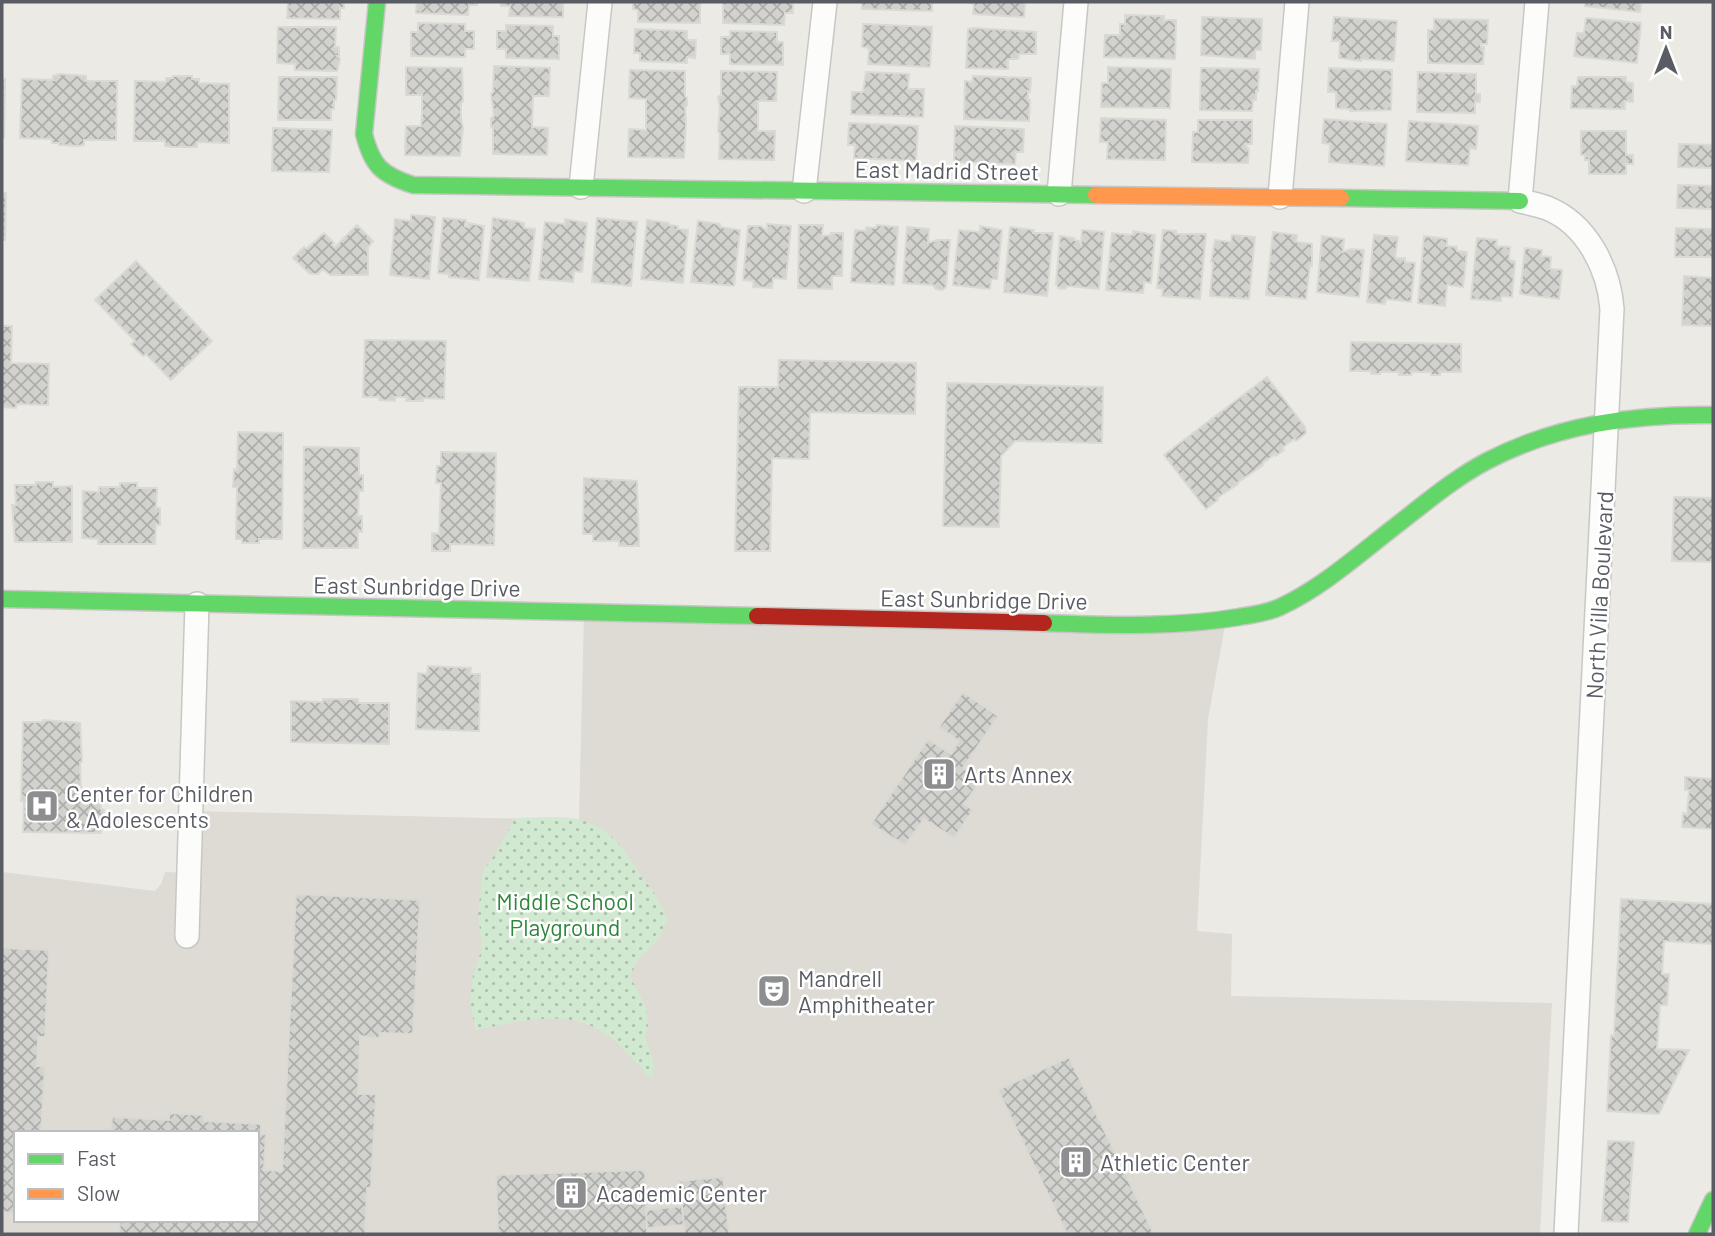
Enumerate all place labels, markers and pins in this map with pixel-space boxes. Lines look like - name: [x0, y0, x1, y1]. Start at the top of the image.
- building icon: Arts Annex: [920, 755, 958, 793]
- place label: Arts Annex: [964, 760, 1072, 788]
- place label: Center for Children & Adolescents: [66, 779, 253, 833]
- hospital icon: Center for Children & Adolescents: [23, 787, 61, 825]
- place label: Mandrell Amphitheater: [798, 964, 936, 1018]
- theatre icon: Mandrell Amphitheater: [755, 972, 793, 1010]
- building icon: Athletic Center: [1057, 1143, 1095, 1181]
- place label: Athletic Center: [1100, 1148, 1251, 1176]
- building icon: Academic Center: [552, 1174, 590, 1212]
- place label: Academic Center: [596, 1179, 768, 1207]

